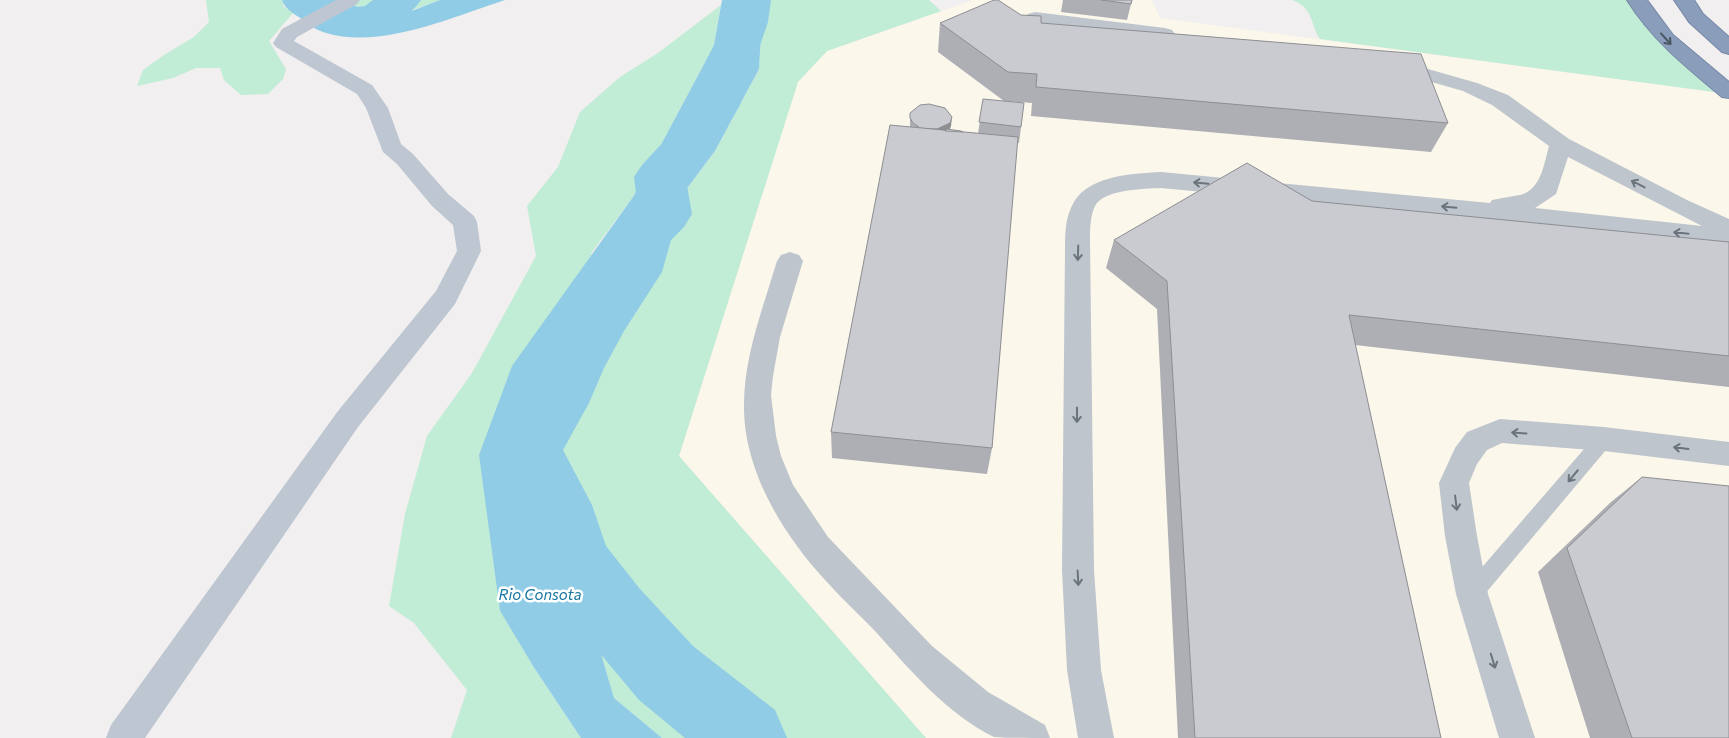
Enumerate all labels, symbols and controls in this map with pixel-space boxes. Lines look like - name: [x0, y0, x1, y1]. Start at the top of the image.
- one-way arrow: [1660, 32, 1672, 45]
- one-way arrow: [1193, 179, 1209, 188]
- one-way arrow: [1631, 179, 1646, 188]
- one-way arrow: [1442, 203, 1458, 212]
- one-way arrow: [1673, 228, 1689, 238]
- one-way arrow: [1074, 245, 1083, 261]
- one-way arrow: [1072, 407, 1082, 423]
- one-way arrow: [1511, 428, 1527, 437]
- one-way arrow: [1673, 443, 1689, 453]
- one-way arrow: [1567, 469, 1578, 482]
- one-way arrow: [1451, 495, 1461, 511]
- one-way arrow: [1074, 570, 1083, 586]
- water label: Rio Consota: [498, 585, 582, 603]
- one-way arrow: [1489, 653, 1499, 669]

